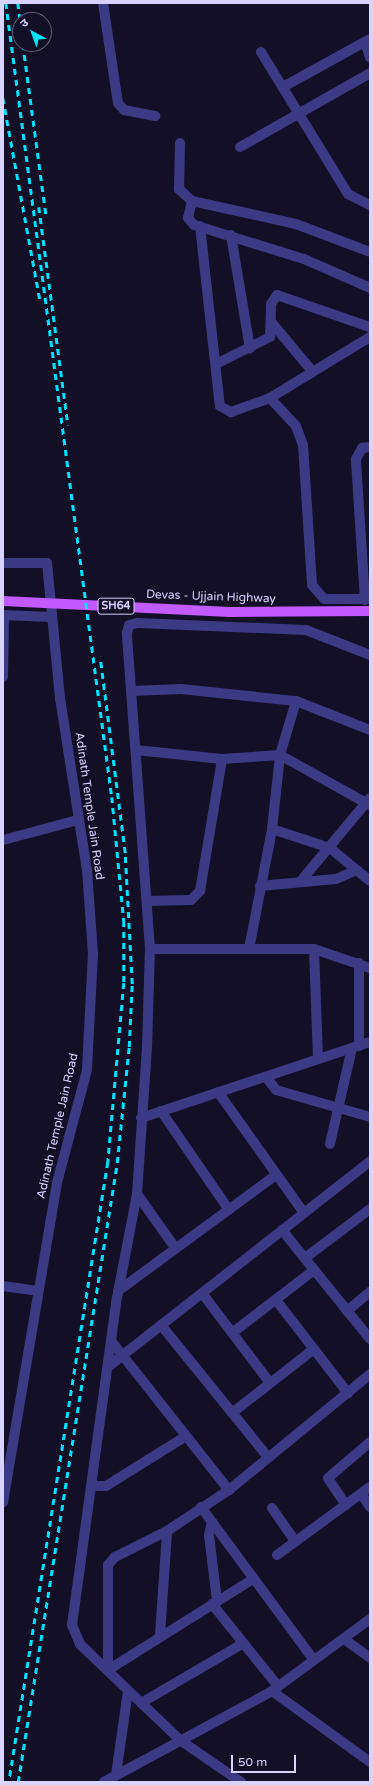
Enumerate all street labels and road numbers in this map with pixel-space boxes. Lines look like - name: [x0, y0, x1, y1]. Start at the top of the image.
- street label: Devas - Ujjain Highway: [146, 588, 276, 606]
- road number: SH64: [97, 597, 135, 615]
- street label: Adinath Temple Jain Road: [72, 731, 106, 881]
- street label: Adinath Temple Jain Road: [34, 1052, 82, 1200]

